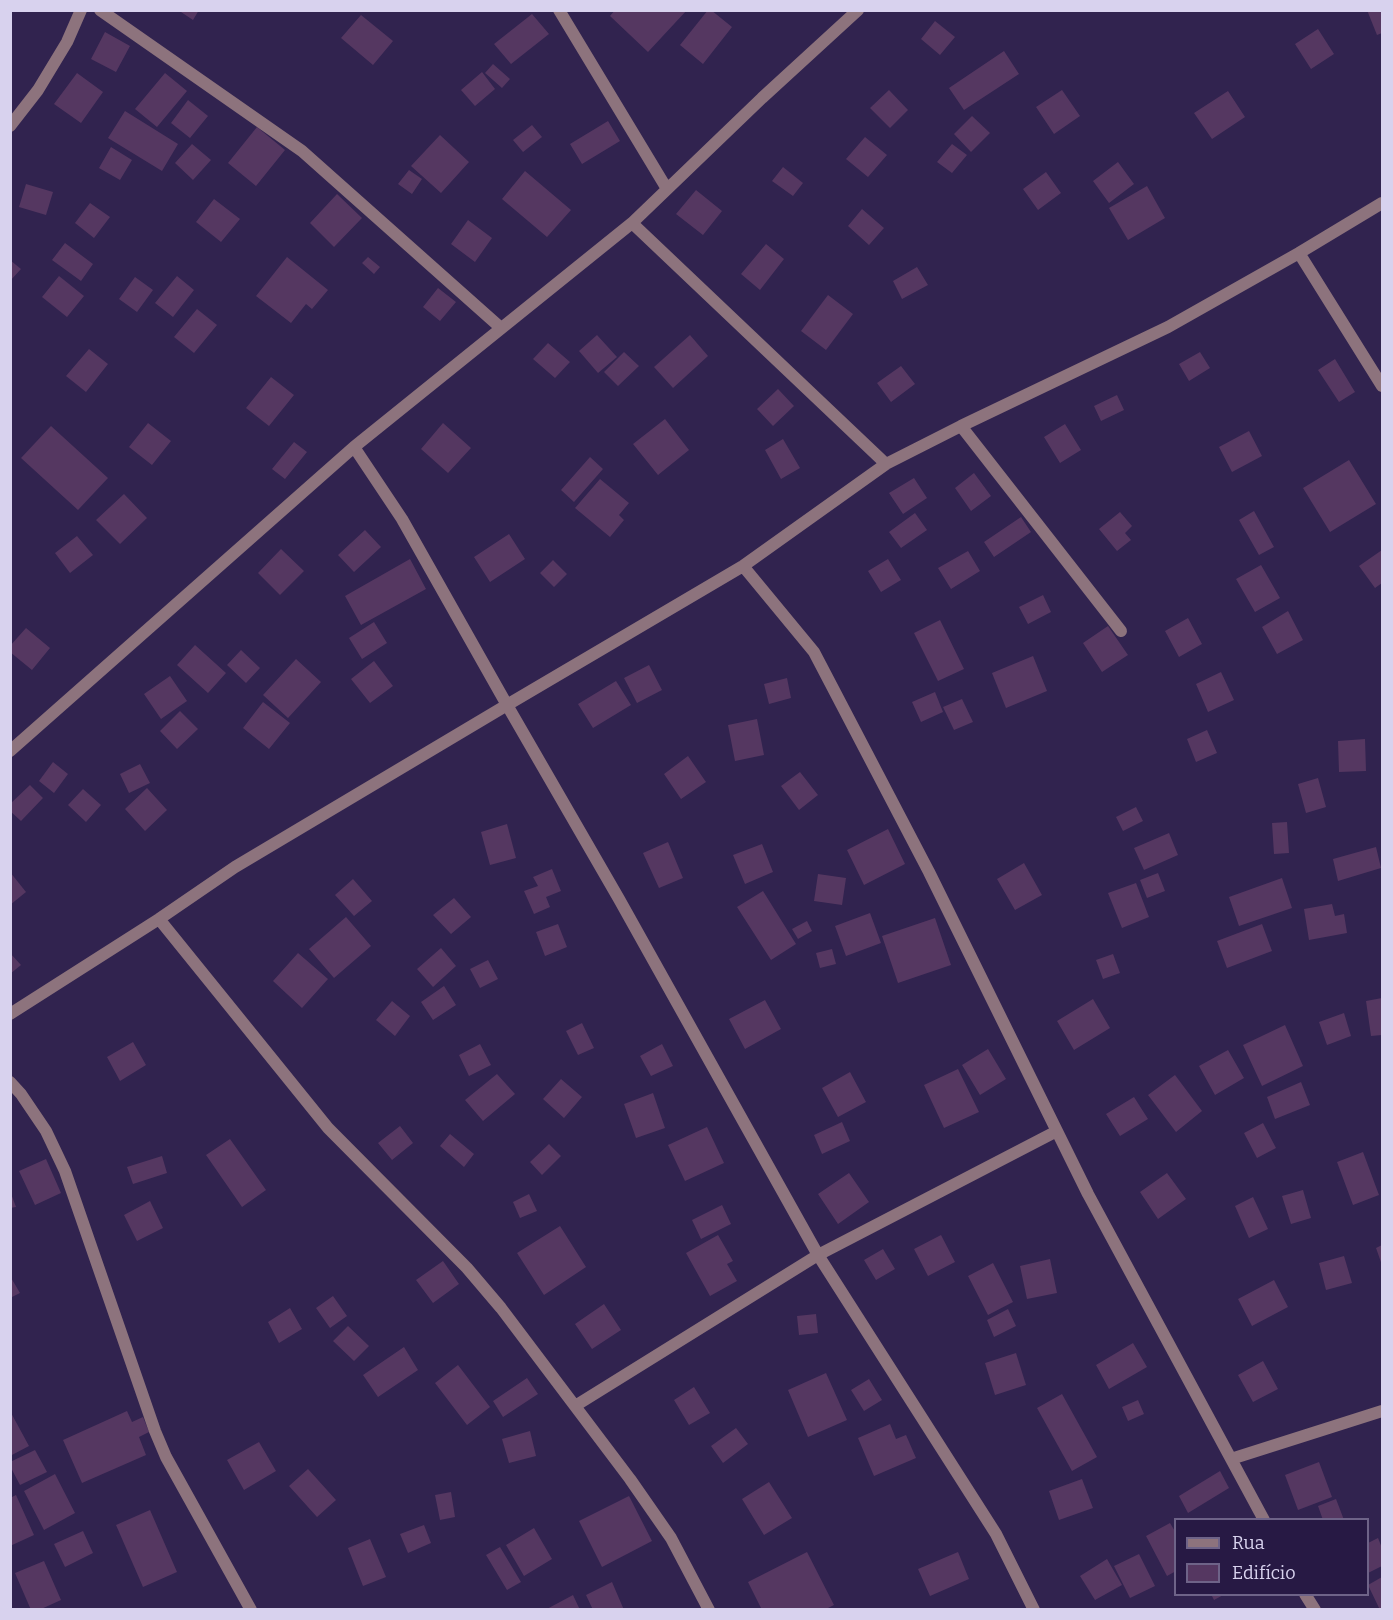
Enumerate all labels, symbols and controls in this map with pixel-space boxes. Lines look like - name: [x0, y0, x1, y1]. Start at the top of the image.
- legend: [1174, 1518, 1369, 1596]
- text: Rua: [1232, 1532, 1265, 1554]
- text: Edifício: [1232, 1562, 1296, 1584]

